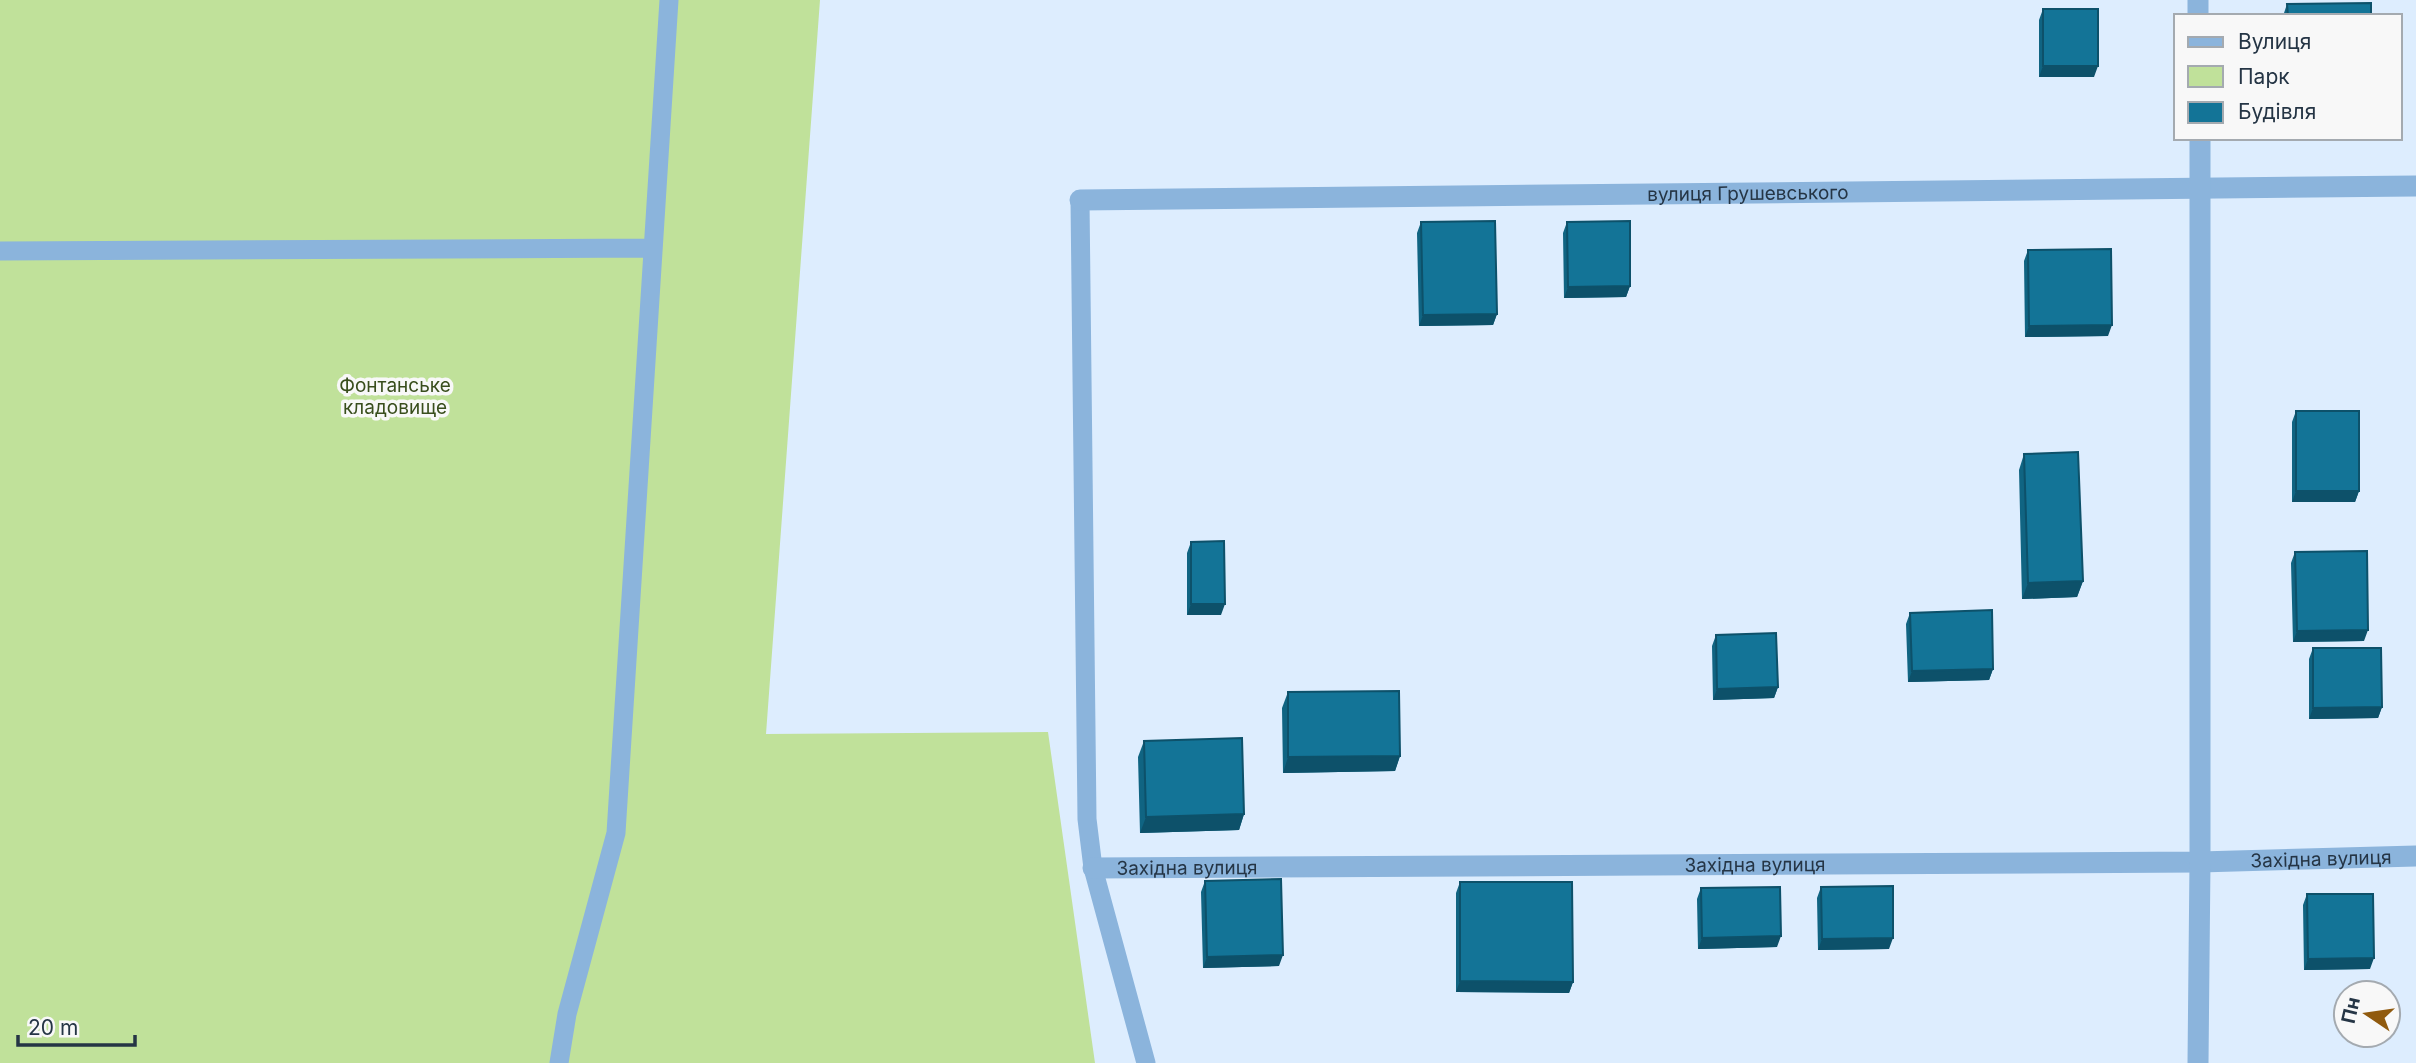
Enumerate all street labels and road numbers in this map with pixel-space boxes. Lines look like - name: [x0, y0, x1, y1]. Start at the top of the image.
- street label: вулиця Грушевського: [1647, 181, 1849, 206]
- street label: Західна вулиця: [2250, 846, 2392, 873]
- street label: Західна вулиця: [1684, 853, 1826, 877]
- street label: Західна вулиця: [1116, 856, 1258, 880]

